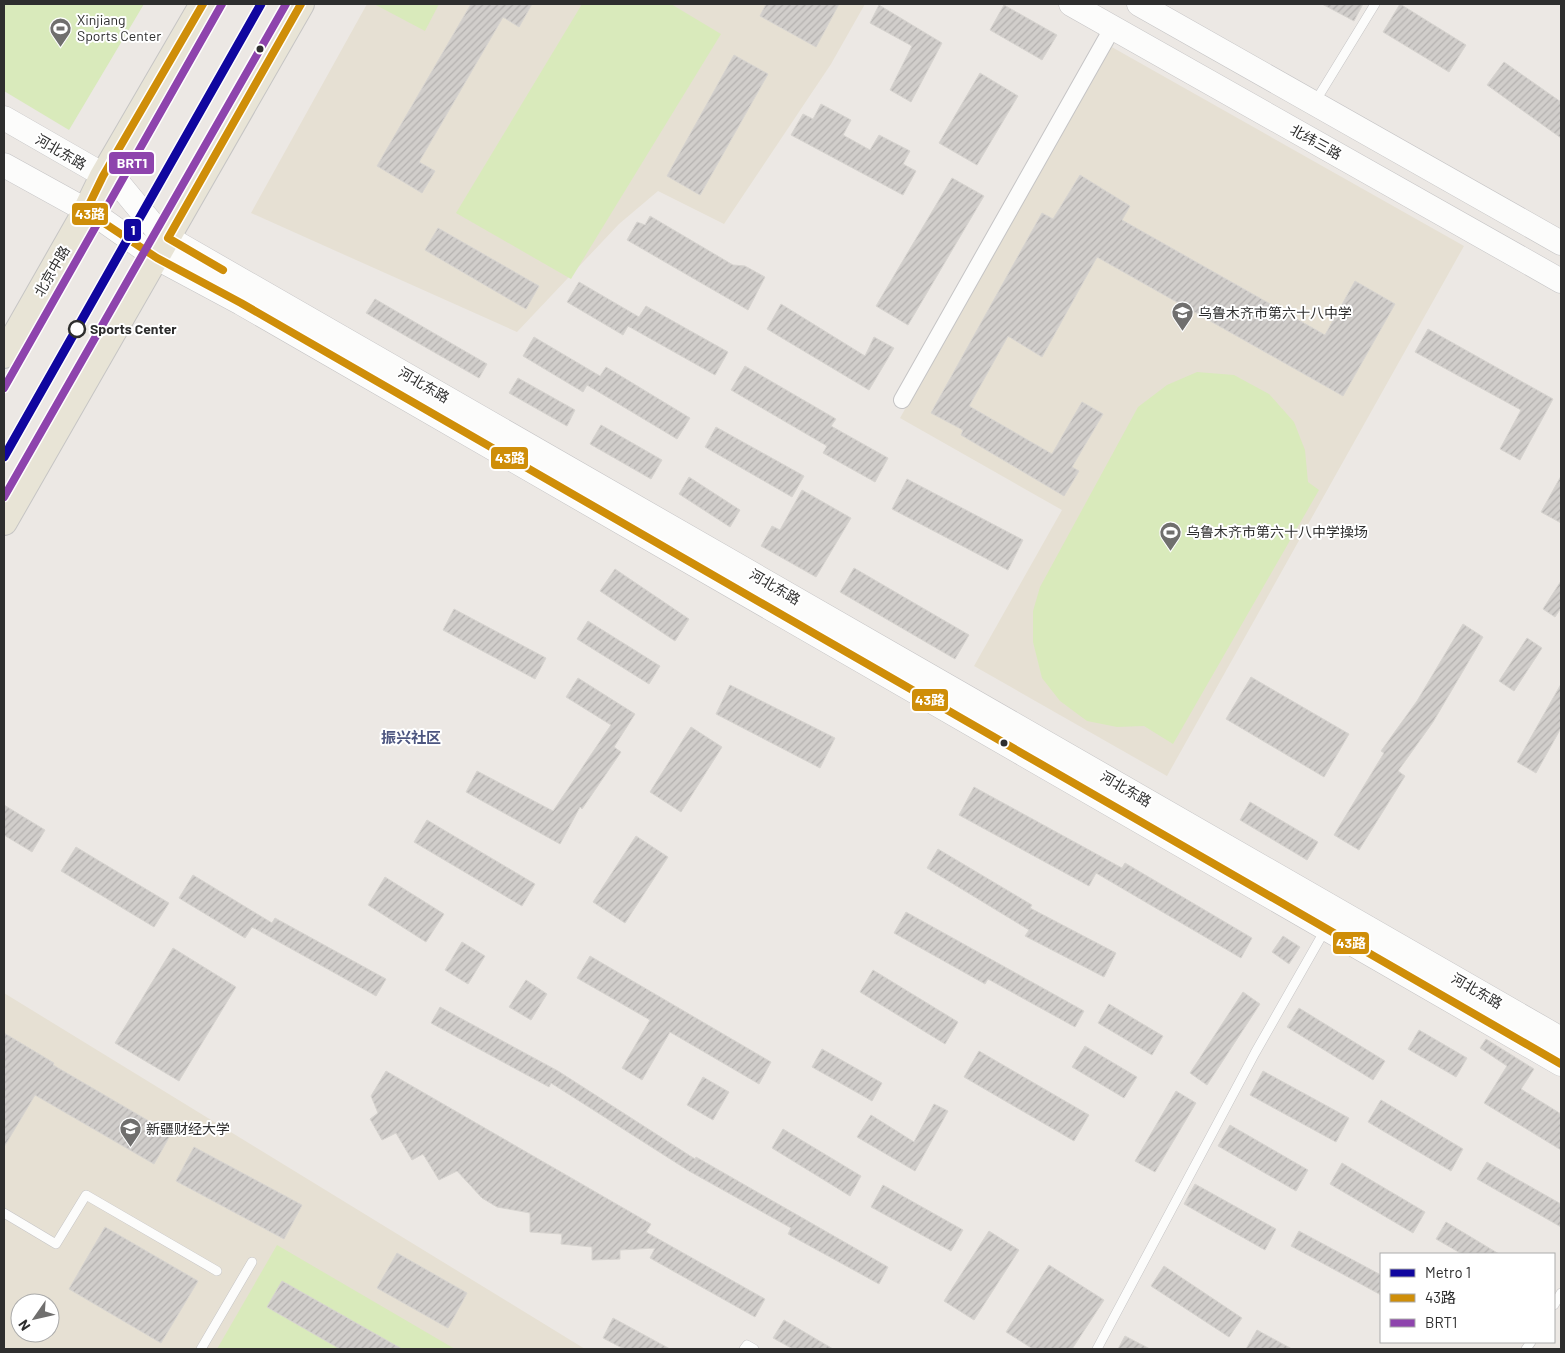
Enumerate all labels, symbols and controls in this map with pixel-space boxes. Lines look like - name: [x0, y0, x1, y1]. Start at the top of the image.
- place label: Xinjiang Sports Center: [77, 11, 161, 44]
- sports icon: Xinjiang Sports Center: [49, 16, 73, 47]
- unlabelled marker: [255, 44, 265, 54]
- street label: 北纬三路: [1288, 121, 1345, 163]
- street label: 河北东路: [33, 130, 90, 173]
- line badge: BRT1: [108, 151, 155, 175]
- text: BRT1: [117, 154, 147, 171]
- line badge: 43路: [71, 202, 109, 226]
- text: 43路: [75, 205, 105, 222]
- line badge: 1: [123, 218, 142, 242]
- text: 1: [131, 221, 136, 238]
- street label: 北京中路: [30, 242, 73, 299]
- school or university icon: 乌鲁木齐市第六十八中学: [1170, 301, 1194, 332]
- place label: 乌鲁木齐市第六十八中学: [1198, 304, 1352, 321]
- marker: Sports Center: [68, 320, 86, 338]
- place label: Sports Center: [90, 320, 177, 337]
- street label: 河北东路: [396, 363, 453, 406]
- line badge: 43路: [490, 446, 529, 470]
- text: 43路: [495, 449, 525, 466]
- sports icon: 乌鲁木齐市第六十八中学操场: [1158, 520, 1182, 551]
- place label: 乌鲁木齐市第六十八中学操场: [1186, 523, 1368, 540]
- street label: 河北东路: [747, 565, 804, 608]
- line badge: 43路: [911, 688, 949, 712]
- text: 43路: [915, 691, 945, 708]
- district label: 振兴社区: [381, 728, 441, 746]
- unlabelled marker: [999, 738, 1009, 748]
- street label: 河北东路: [1098, 767, 1155, 810]
- line badge: 43路: [1332, 931, 1370, 955]
- text: 43路: [1336, 934, 1366, 951]
- street label: 河北东路: [1449, 969, 1506, 1012]
- school or university icon: 新疆财经大学: [118, 1117, 142, 1148]
- place label: 新疆财经大学: [146, 1120, 230, 1137]
- legend: [1380, 1253, 1555, 1343]
- text: Metro 1: [1425, 1263, 1471, 1281]
- text: 43路: [1425, 1288, 1456, 1306]
- north arrow: [10, 1293, 60, 1343]
- text: BRT1: [1425, 1313, 1457, 1331]
- text: N: [14, 1317, 33, 1334]

